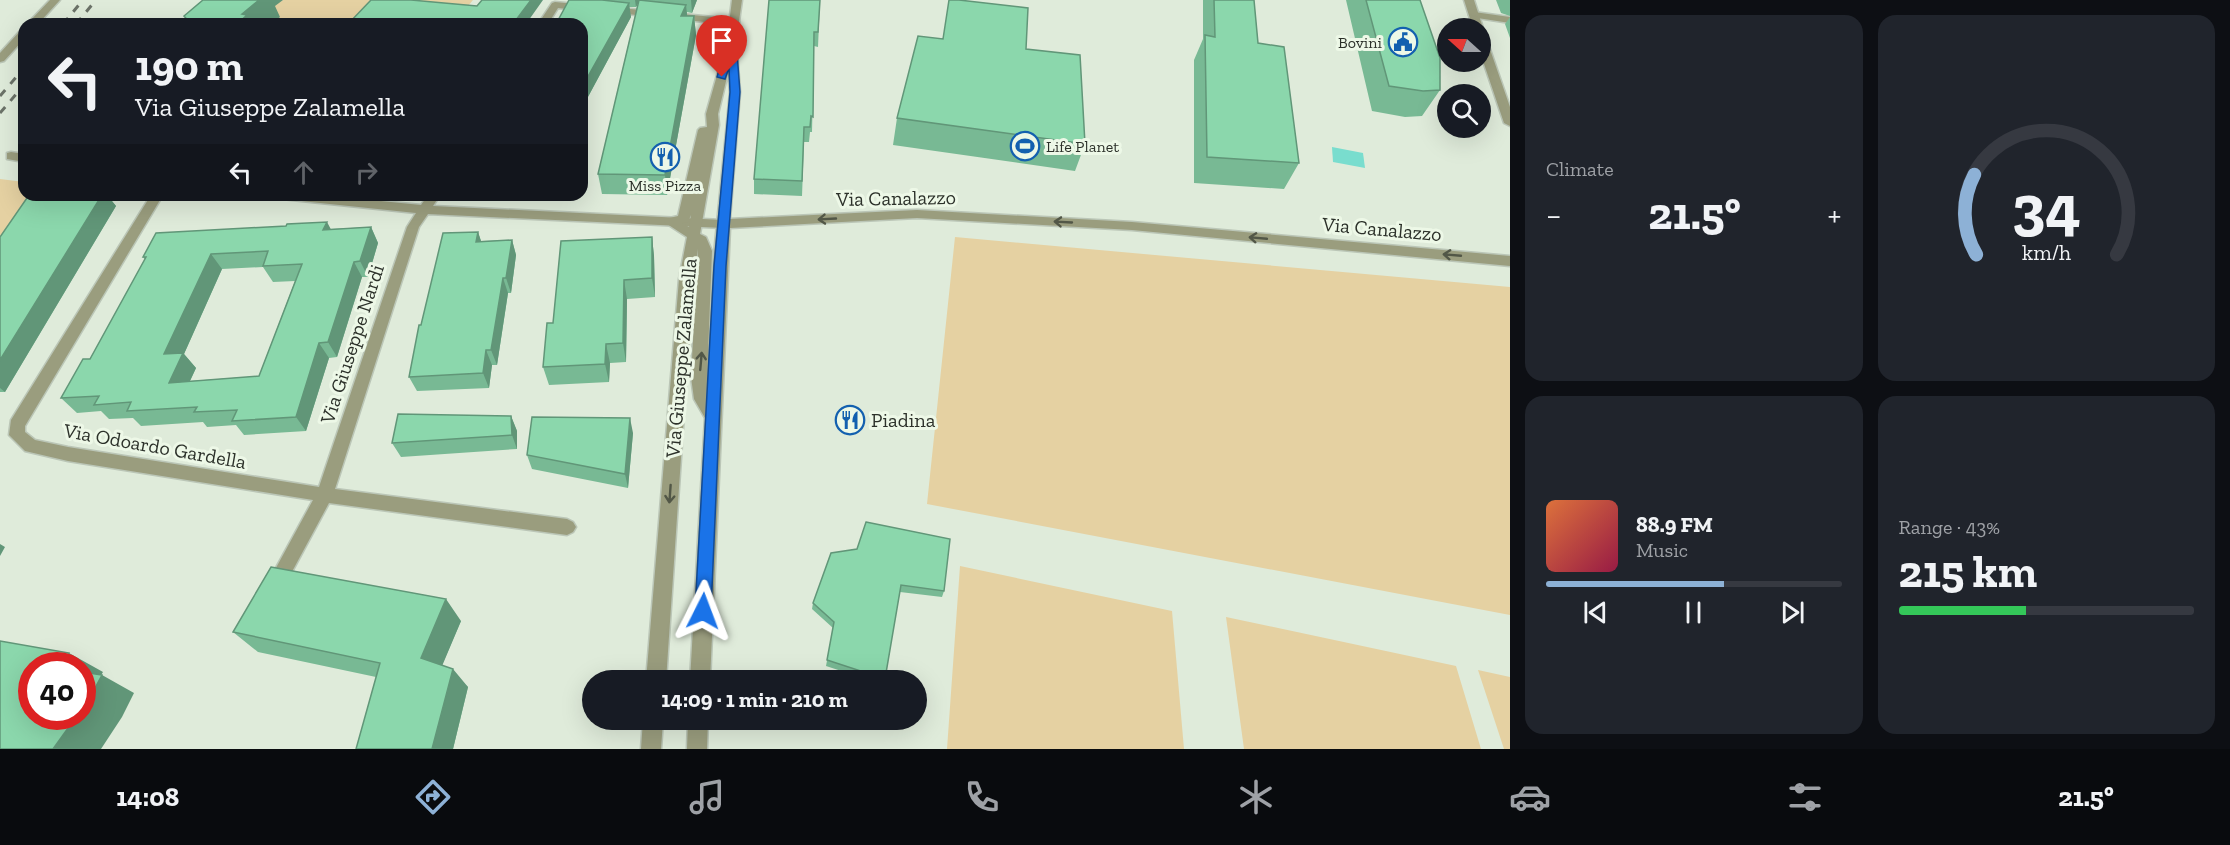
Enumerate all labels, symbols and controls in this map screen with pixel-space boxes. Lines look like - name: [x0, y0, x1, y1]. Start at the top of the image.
- pin: [696, 15, 747, 77]
- north arrow: [1437, 18, 1491, 72]
- map controls: [1437, 18, 1491, 138]
- icon: arrive: [705, 24, 738, 57]
- public building icon: Bovini: [1387, 26, 1419, 58]
- place label: Bovini: [1338, 33, 1383, 52]
- text: 190 m: [135, 40, 243, 91]
- icon: left: [36, 42, 114, 120]
- button: search: [1437, 84, 1491, 138]
- text: Via Giuseppe Zalamella: [135, 91, 405, 123]
- sports icon: Life Planet: [1009, 130, 1041, 162]
- place label: Life Planet: [1046, 137, 1119, 156]
- restaurant icon: Miss Pizza: [649, 141, 681, 173]
- icon: left: [224, 156, 257, 189]
- icon: ahead: [287, 156, 320, 189]
- icon: right: [350, 156, 383, 189]
- text: Climate: [1546, 157, 1614, 181]
- text: 34: [2012, 170, 2081, 245]
- place label: Miss Pizza: [629, 176, 702, 195]
- street label: Via Canalazzo: [835, 185, 956, 211]
- text: 21.5°: [1648, 187, 1741, 241]
- text: −: [1546, 195, 1561, 234]
- text: +: [1828, 195, 1841, 234]
- street label: Via Canalazzo: [1320, 212, 1443, 246]
- one-way arrow: [817, 214, 837, 225]
- one-way arrow: [1054, 216, 1074, 227]
- one-way arrow: [1248, 232, 1268, 243]
- text: km/h: [2022, 240, 2071, 265]
- one-way arrow: [1442, 249, 1462, 260]
- street label: Via Giuseppe Zalamella: [660, 257, 702, 460]
- street label: Via Giuseppe Nardi: [315, 261, 389, 428]
- one-way arrow: [696, 351, 707, 371]
- restaurant icon: Piadina: [834, 404, 866, 436]
- place label: Piadina: [871, 408, 936, 432]
- street label: Via Odoardo Gardella: [61, 418, 248, 474]
- one-way arrow: [664, 483, 675, 503]
- text: 88.9 FM: [1636, 511, 1713, 538]
- text: Range · 43%: [1899, 515, 2000, 539]
- text: Music: [1636, 538, 1688, 562]
- text: 215 km: [1899, 545, 2037, 599]
- position arrow: [671, 579, 735, 643]
- icon: previous: [1579, 596, 1612, 629]
- icon: pause: [1677, 596, 1710, 629]
- icon: next: [1776, 596, 1809, 629]
- speed limit sign: 40: [18, 652, 96, 730]
- text: 14:09 · 1 min · 210 m: [661, 686, 848, 713]
- icon: directions: [412, 776, 454, 818]
- icon: music: [686, 776, 728, 818]
- icon: phone: [961, 776, 1003, 818]
- icon: climate: [1235, 776, 1277, 818]
- icon: car: [1509, 776, 1551, 818]
- icon: filters: [1784, 776, 1826, 818]
- text: 14:08: [116, 781, 179, 813]
- text: 21.5°: [2058, 781, 2114, 813]

